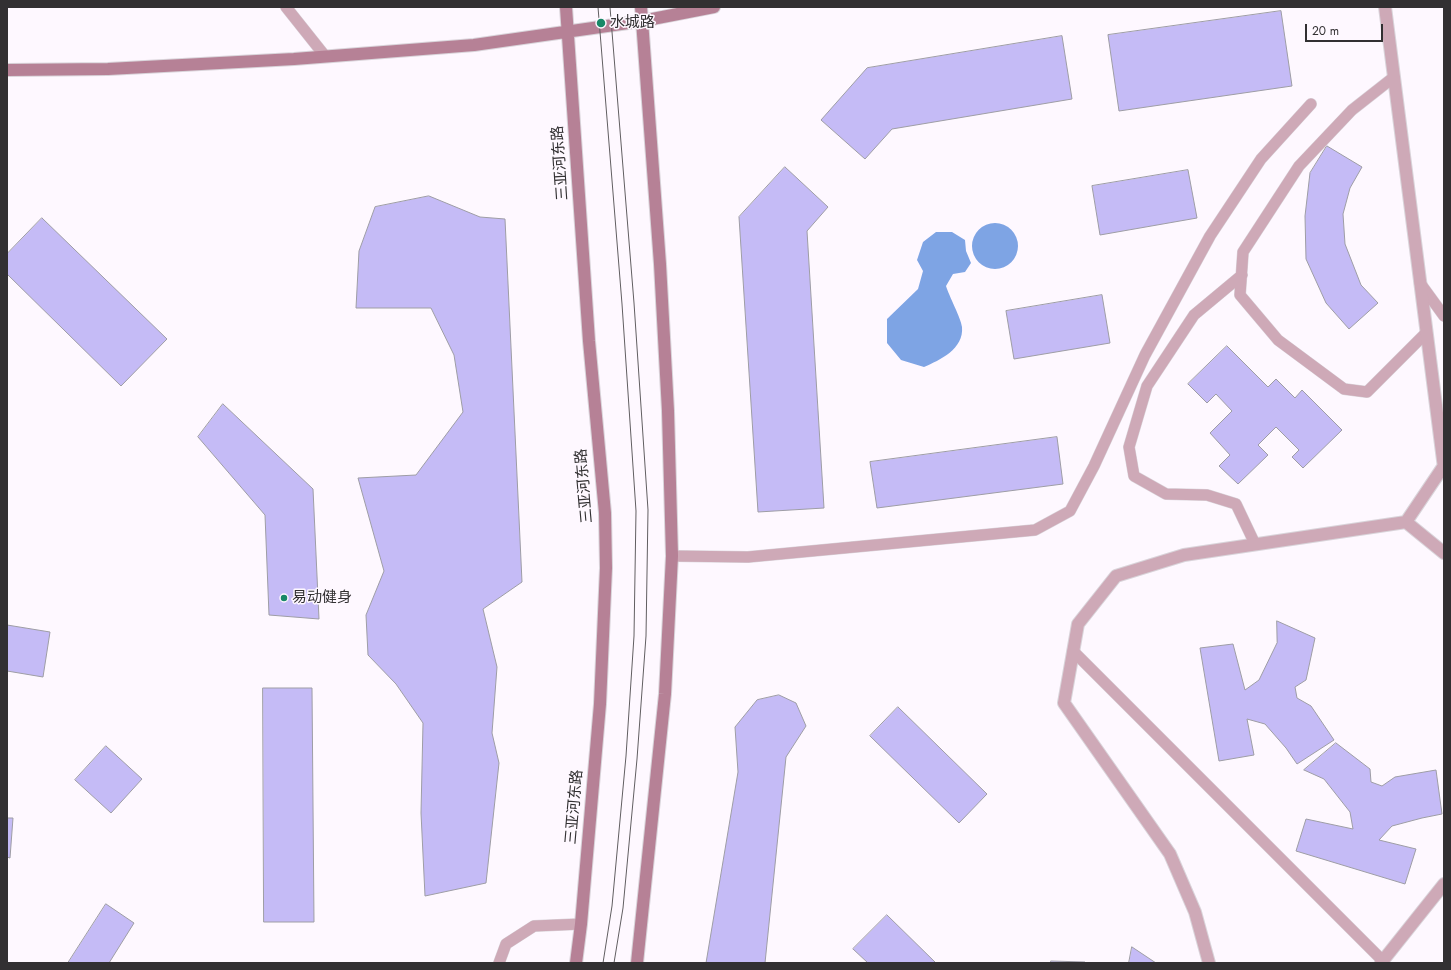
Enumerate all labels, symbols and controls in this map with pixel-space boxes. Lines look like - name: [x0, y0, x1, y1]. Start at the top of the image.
- place label: 水城路: [610, 14, 655, 32]
- scale bar: [1307, 16, 1385, 42]
- marker: 水城路: [595, 17, 607, 29]
- text: 20 m: [1312, 22, 1339, 40]
- street label: 三亚河东路: [549, 125, 573, 201]
- street label: 三亚河东路: [573, 448, 597, 524]
- place label: 易动健身: [292, 589, 352, 607]
- marker: 易动健身: [279, 593, 289, 603]
- street label: 三亚河东路: [563, 769, 587, 845]

